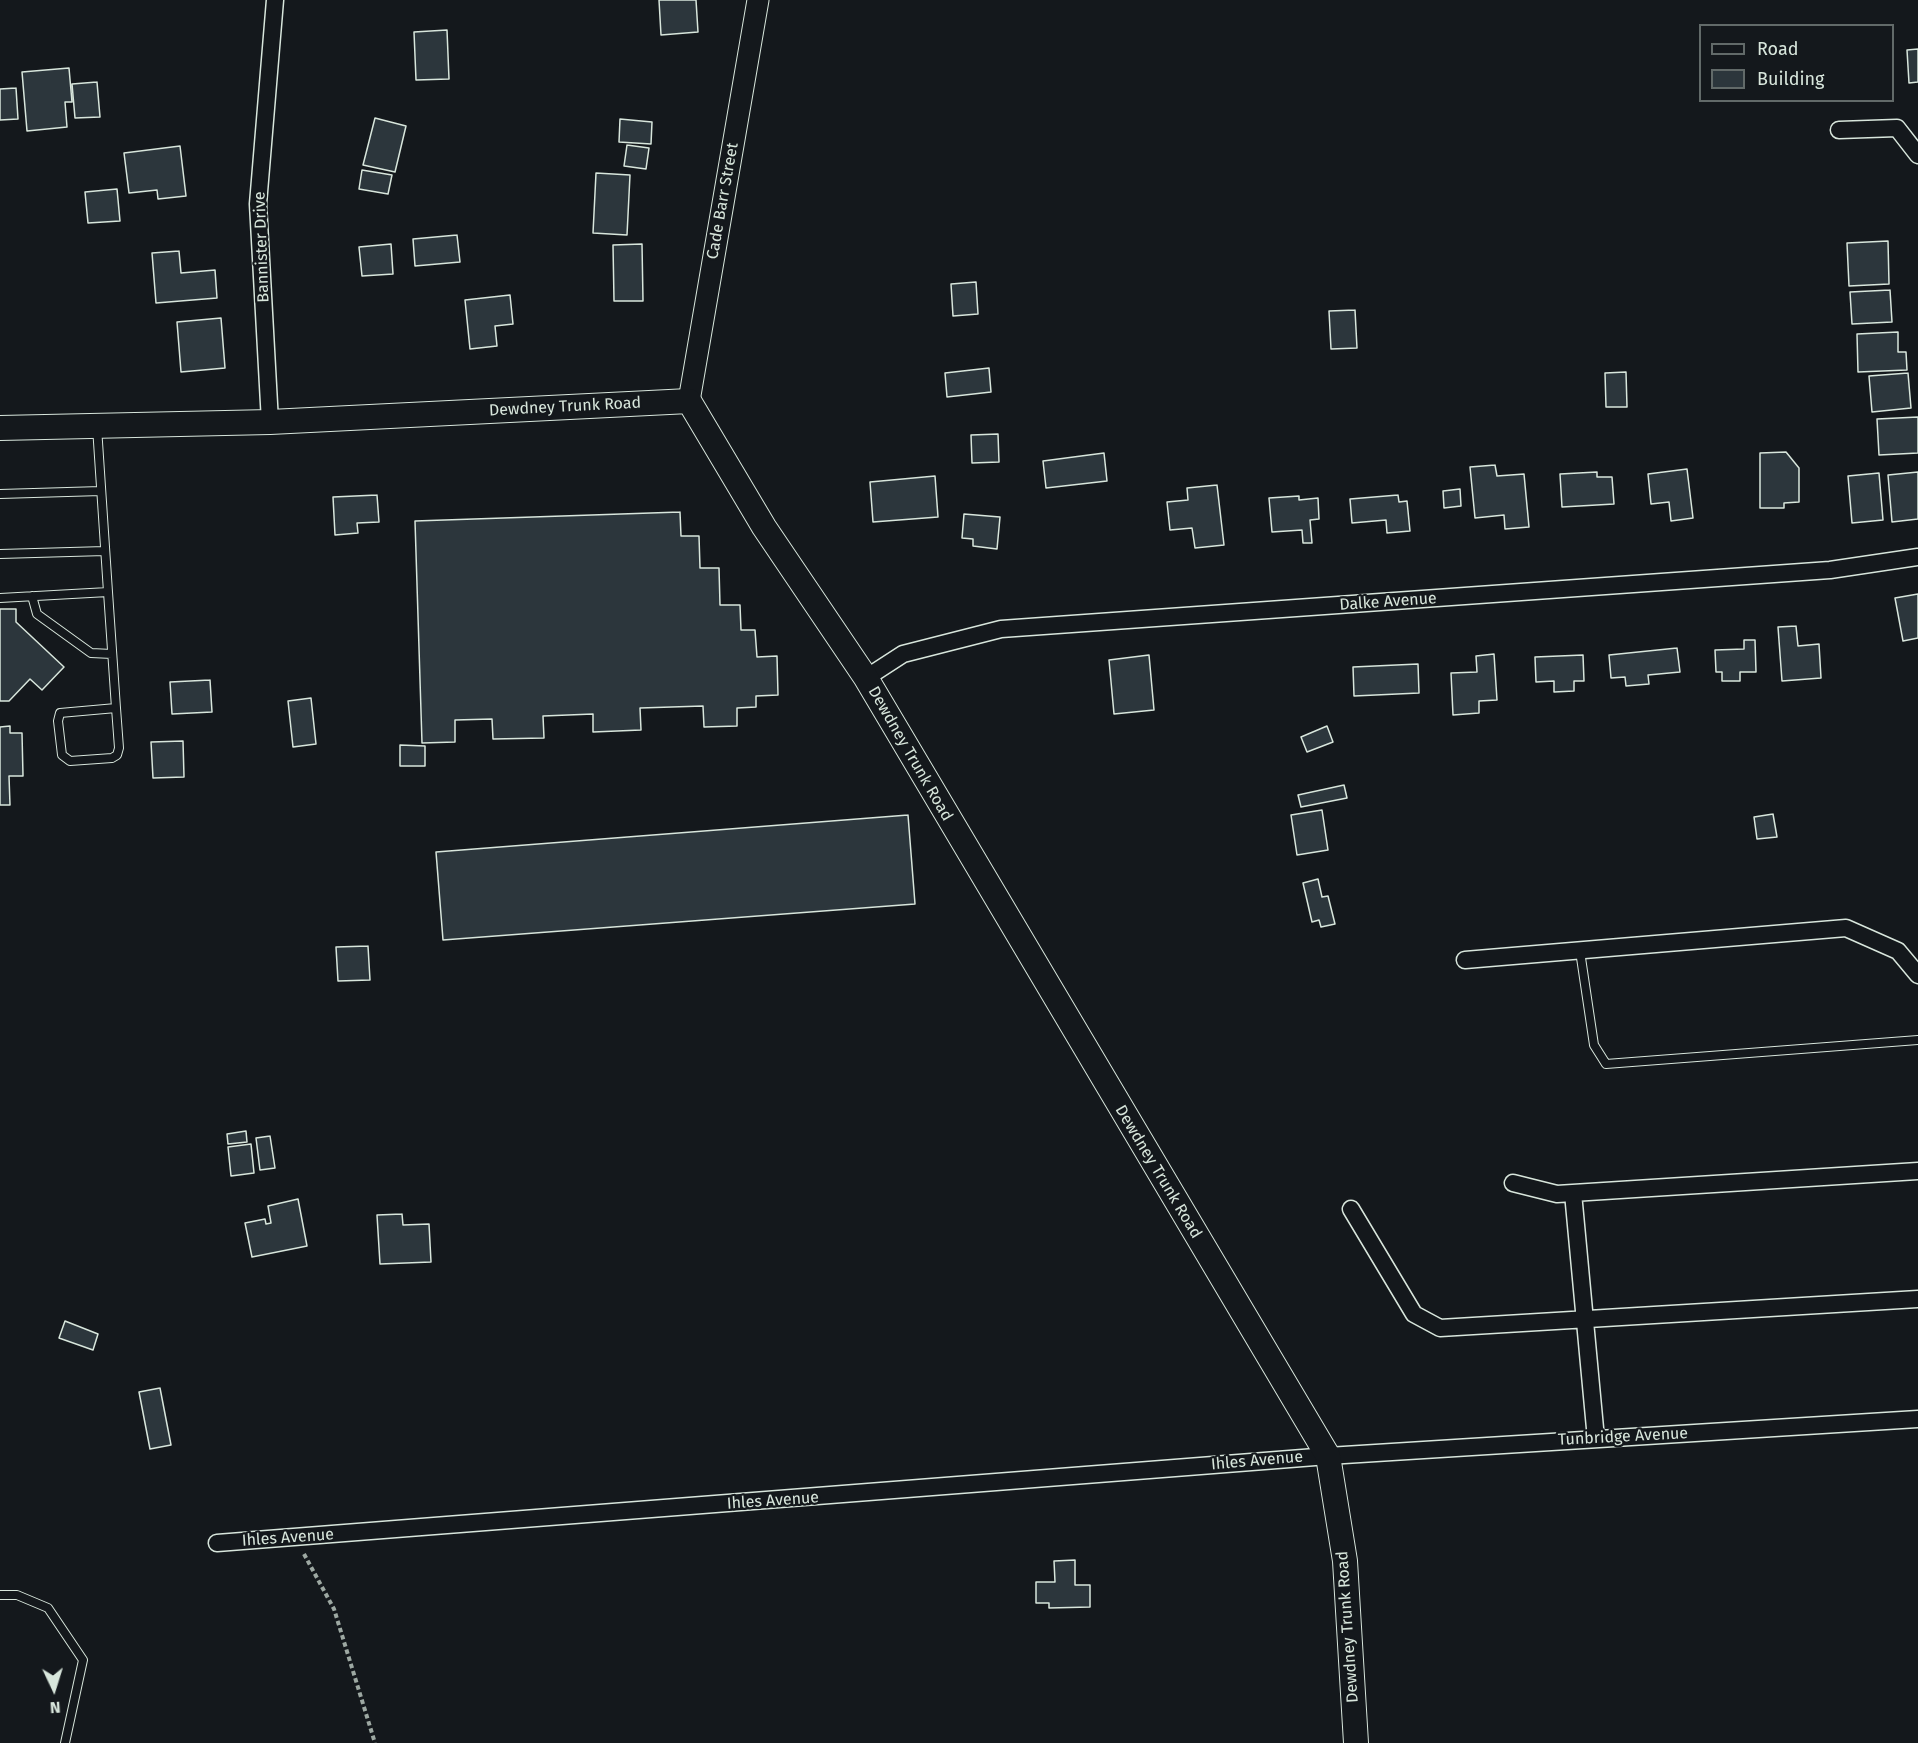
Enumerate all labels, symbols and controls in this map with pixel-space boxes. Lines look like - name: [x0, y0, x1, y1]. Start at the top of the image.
- legend: [1699, 24, 1894, 102]
- text: Road: [1757, 38, 1799, 60]
- text: Building: [1757, 68, 1824, 90]
- street label: Cade Barr Street: [703, 141, 743, 261]
- street label: Bannister Drive: [250, 191, 274, 303]
- street label: Dewdney Trunk Road: [489, 393, 641, 421]
- street label: Dalke Avenue: [1339, 589, 1437, 615]
- street label: Dewdney Trunk Road: [864, 683, 956, 825]
- street label: Dewdney Trunk Road: [1111, 1102, 1205, 1242]
- street label: Tunbridge Avenue: [1557, 1424, 1689, 1450]
- street label: Ihles Avenue: [1210, 1447, 1304, 1475]
- street label: Ihles Avenue: [726, 1488, 820, 1514]
- street label: Ihles Avenue: [241, 1525, 335, 1551]
- street label: Dewdney Trunk Road: [1333, 1550, 1363, 1704]
- north arrow: [24, 1659, 84, 1719]
- text: N: [49, 1698, 61, 1717]

